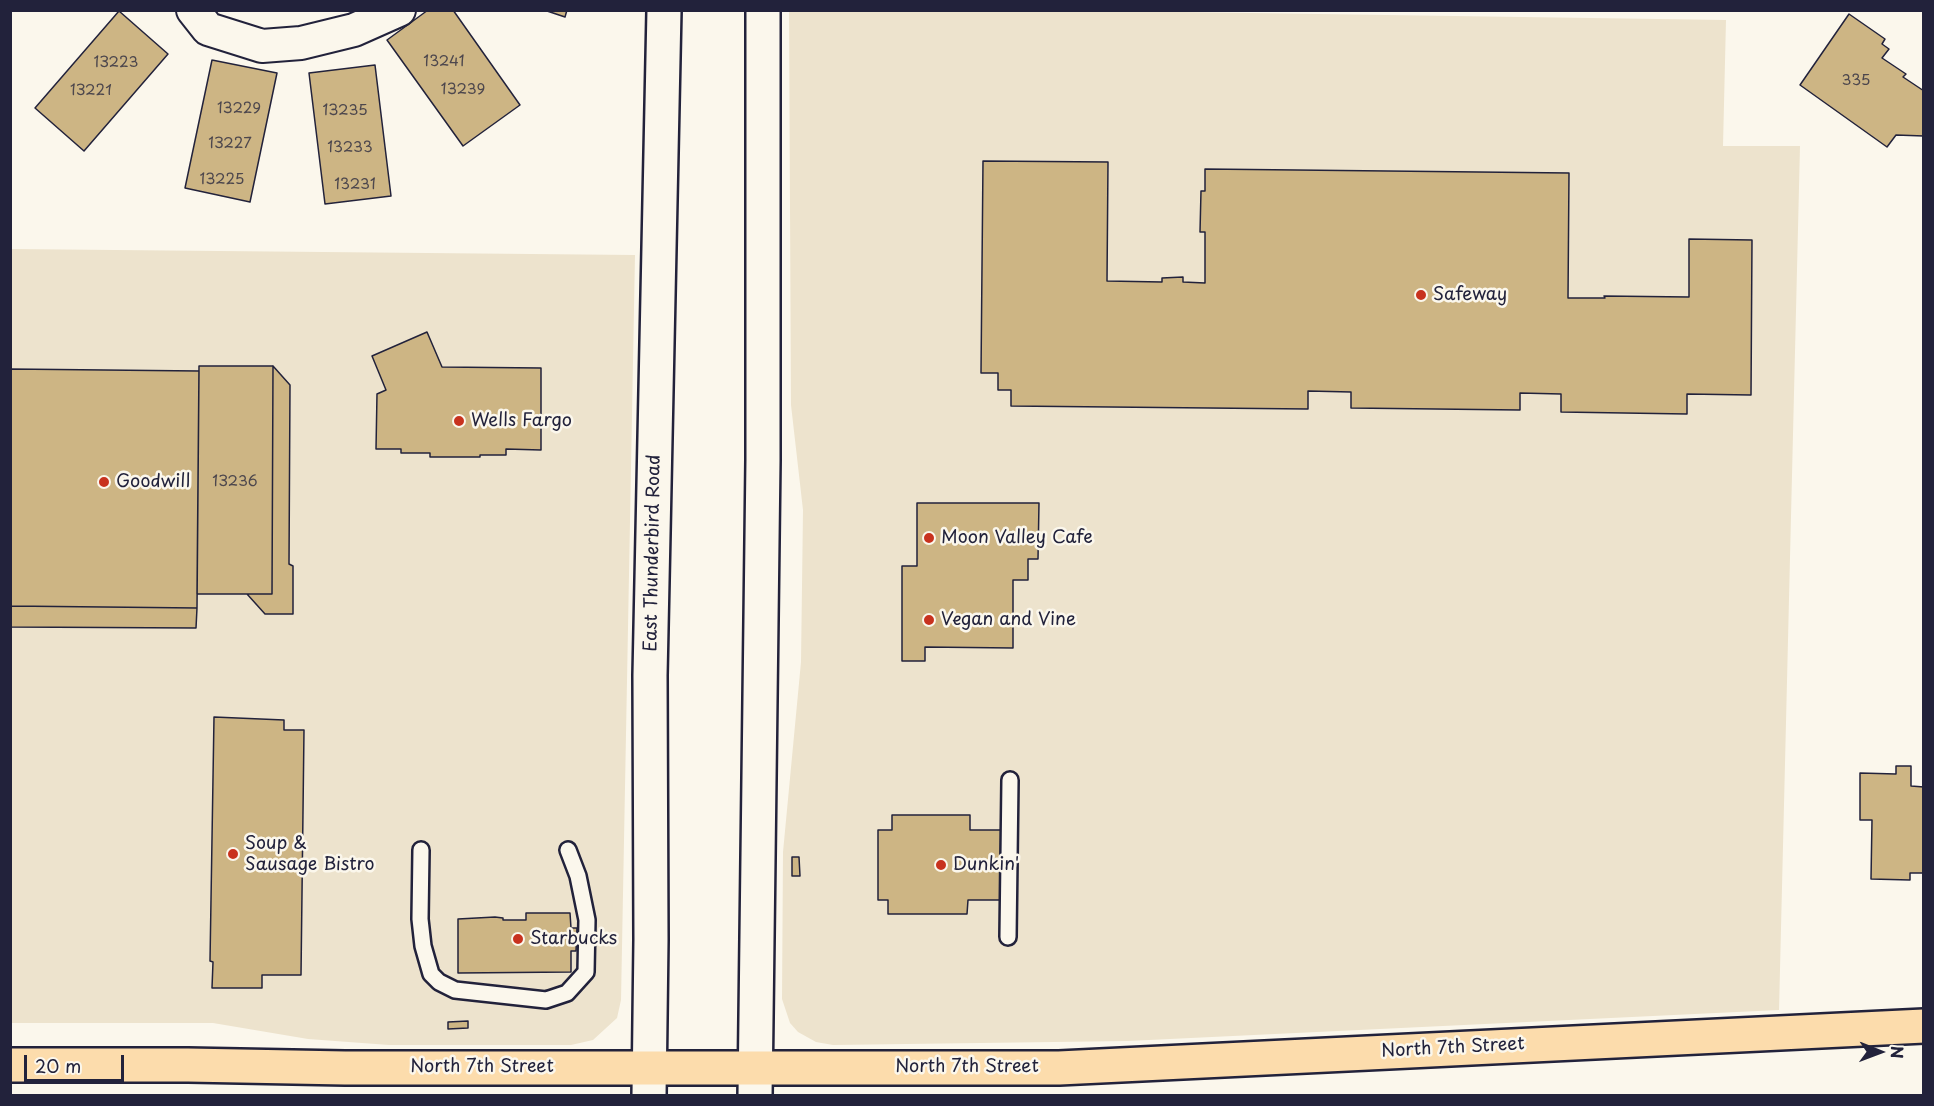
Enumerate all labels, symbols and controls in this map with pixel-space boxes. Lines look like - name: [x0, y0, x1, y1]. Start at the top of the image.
- house number: 13241: [423, 53, 465, 71]
- house number: 13223: [94, 54, 138, 72]
- house number: 335: [1841, 72, 1871, 90]
- house number: 13239: [441, 81, 485, 99]
- house number: 13221: [70, 82, 112, 100]
- house number: 13229: [217, 100, 261, 118]
- house number: 13235: [322, 102, 368, 120]
- house number: 13227: [208, 135, 252, 153]
- house number: 13233: [327, 139, 373, 157]
- house number: 13225: [200, 171, 244, 189]
- house number: 13231: [334, 176, 376, 194]
- place label: Safeway: [1433, 284, 1507, 306]
- marker: Safeway: [1414, 288, 1428, 302]
- place label: Wells Fargo: [471, 410, 572, 432]
- marker: Wells Fargo: [452, 414, 466, 428]
- street label: East Thunderbird Road: [640, 454, 666, 652]
- place label: Goodwill: [116, 471, 190, 493]
- house number: 13236: [212, 473, 258, 491]
- marker: Goodwill: [97, 475, 111, 489]
- place label: Moon Valley Cafe: [941, 527, 1093, 549]
- marker: Moon Valley Cafe: [922, 531, 936, 545]
- place label: Vegan and Vine: [941, 609, 1076, 631]
- marker: Vegan and Vine: [922, 613, 936, 627]
- place label: Soup & Sausage Bistro: [245, 833, 375, 876]
- marker: Soup & Sausage Bistro: [226, 847, 240, 861]
- place label: Dunkin': [953, 854, 1019, 876]
- marker: Dunkin': [934, 858, 948, 872]
- place label: Starbucks: [530, 928, 617, 950]
- marker: Starbucks: [511, 932, 525, 946]
- north arrow: [1850, 1022, 1910, 1082]
- street label: North 7th Street: [1381, 1033, 1525, 1063]
- scale bar: [27, 1043, 128, 1081]
- text: N: [1886, 1046, 1910, 1059]
- text: 20 m: [35, 1052, 81, 1079]
- street label: North 7th Street: [410, 1056, 554, 1078]
- street label: North 7th Street: [895, 1056, 1039, 1078]

